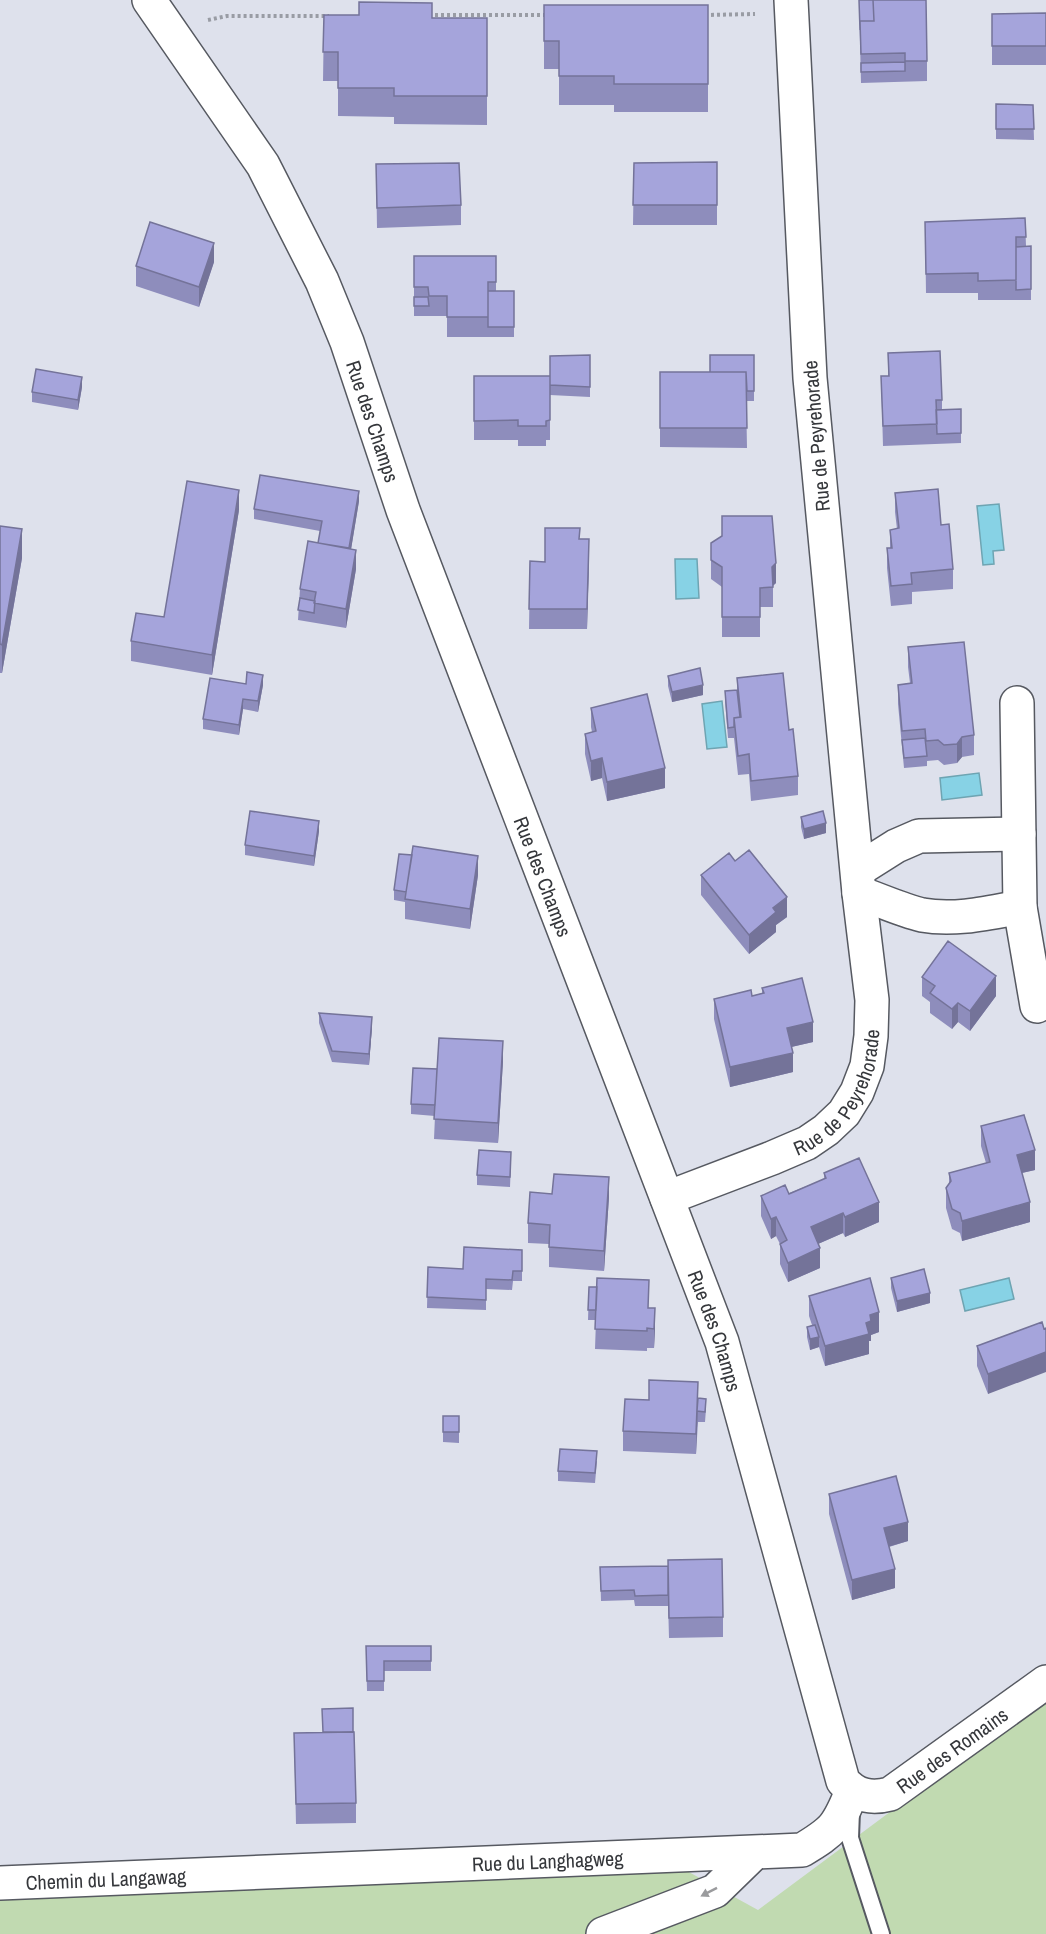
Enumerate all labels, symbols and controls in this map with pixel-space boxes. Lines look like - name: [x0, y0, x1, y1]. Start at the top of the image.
- street label: Rue des Champs: [341, 357, 406, 486]
- street label: Rue de Peyrehorade: [796, 359, 836, 513]
- street label: Rue des Champs: [508, 812, 579, 940]
- street label: Rue de Peyrehorade: [789, 1029, 885, 1161]
- street label: Rue des Champs: [682, 1266, 748, 1394]
- street label: Rue des Romains: [891, 1700, 1013, 1799]
- street label: Rue du Langhagweg: [471, 1844, 624, 1877]
- street label: Chemin du Langawag: [25, 1862, 187, 1895]
- one-way arrow: [700, 1887, 717, 1897]

